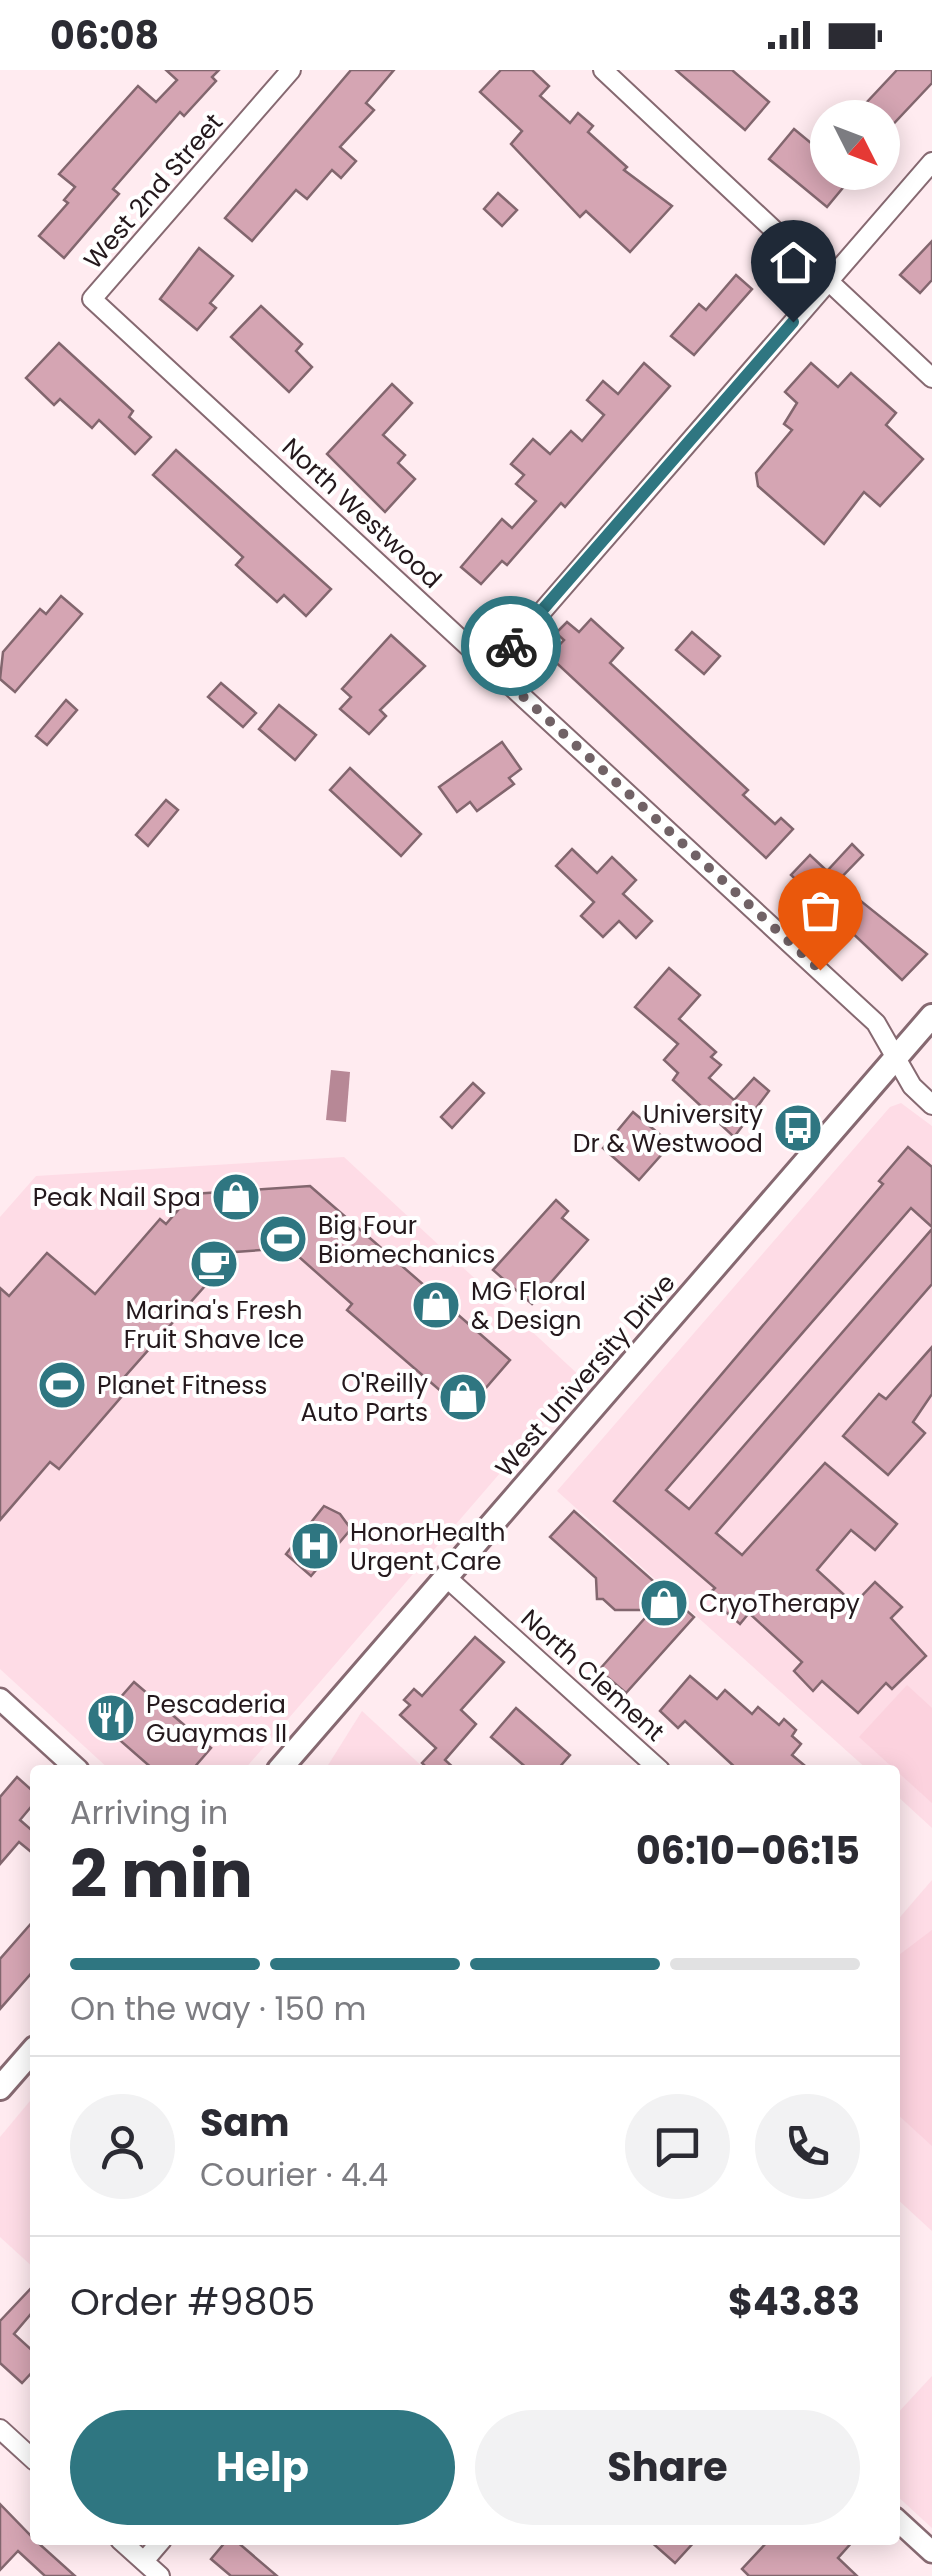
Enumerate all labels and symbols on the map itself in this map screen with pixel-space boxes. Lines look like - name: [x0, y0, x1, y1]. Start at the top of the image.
- north arrow: [810, 100, 900, 190]
- street label: West 2nd Street: [76, 106, 231, 277]
- pin: [751, 220, 836, 323]
- street label: North Westwood: [274, 430, 449, 596]
- courier: [461, 596, 561, 696]
- pin: [778, 868, 863, 971]
- place label: University Dr & Westwood: [573, 1097, 763, 1161]
- bus stop icon: University Dr & Westwood: [772, 1102, 824, 1154]
- shop icon: Peak Nail Spa: [210, 1171, 262, 1223]
- place label: Peak Nail Spa: [33, 1180, 201, 1215]
- place label: Big Four Biomechanics: [318, 1208, 495, 1272]
- sports icon: Big Four Biomechanics: [257, 1213, 309, 1265]
- cafe icon: Marina's Fresh Fruit Shave Ice: [188, 1238, 240, 1290]
- street label: West University Drive: [487, 1266, 683, 1484]
- place label: MG Floral & Design: [471, 1274, 586, 1338]
- shop icon: MG Floral & Design: [410, 1279, 462, 1331]
- place label: Marina's Fresh Fruit Shave Ice: [124, 1293, 304, 1357]
- sports icon: Planet Fitness: [36, 1359, 88, 1411]
- place label: O'Reilly Auto Parts: [301, 1366, 428, 1430]
- place label: Planet Fitness: [97, 1368, 267, 1403]
- shop icon: O'Reilly Auto Parts: [437, 1371, 489, 1423]
- place label: HonorHealth Urgent Care: [350, 1515, 506, 1579]
- hospital icon: HonorHealth Urgent Care: [289, 1520, 341, 1572]
- shop icon: CryoTherapy: [638, 1577, 690, 1629]
- place label: CryoTherapy: [699, 1586, 860, 1621]
- street label: North Clement: [513, 1601, 672, 1749]
- place label: Pescaderia Guaymas II: [146, 1687, 287, 1751]
- restaurant icon: Pescaderia Guaymas II: [85, 1692, 137, 1744]

